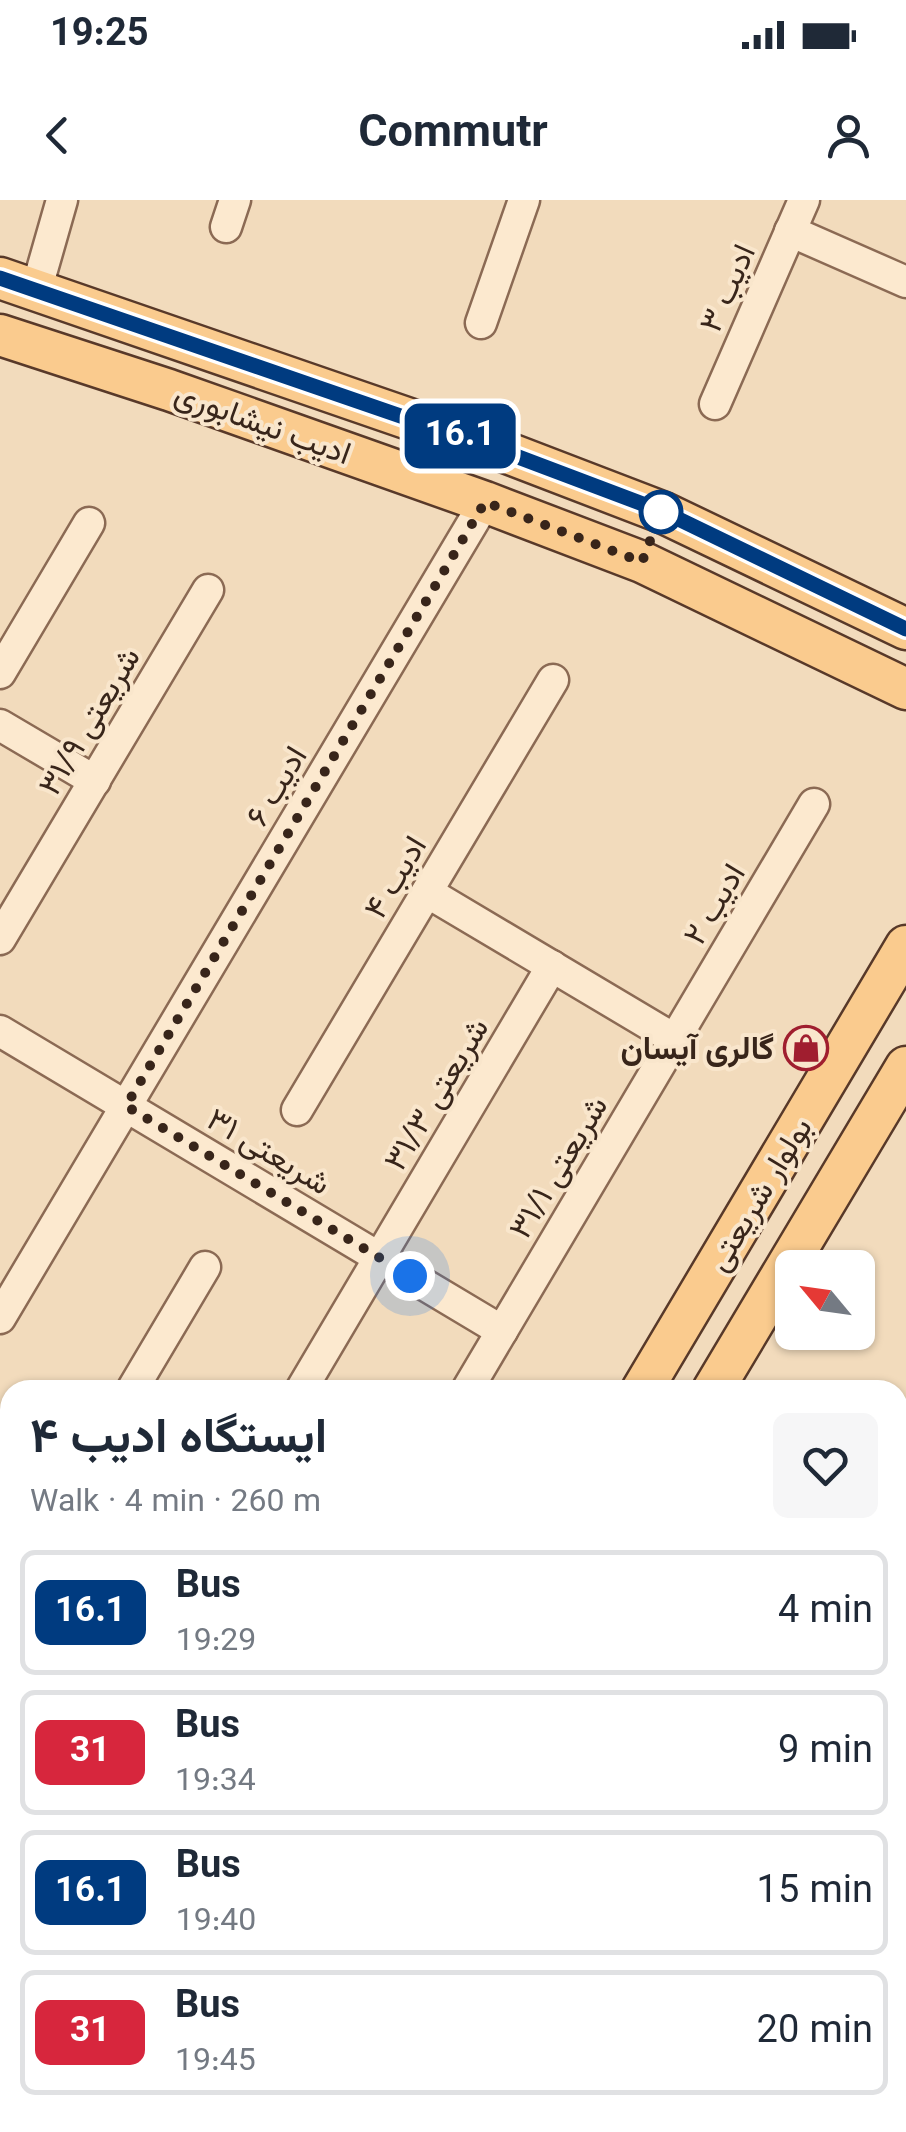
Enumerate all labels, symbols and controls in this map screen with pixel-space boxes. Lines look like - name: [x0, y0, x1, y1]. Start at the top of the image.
- text: 19:25: [50, 6, 149, 65]
- text: Commutr: [358, 100, 548, 170]
- icon: back: [30, 108, 85, 163]
- icon: person: [821, 108, 876, 163]
- street label: ادیب ۳: [688, 237, 771, 341]
- street label: ادیب نیشابوری: [167, 371, 357, 481]
- line badge: 16.1: [390, 404, 530, 468]
- text: 16.1: [425, 409, 495, 464]
- unlabelled marker: [640, 491, 682, 533]
- street label: شریعتی ۳۱/۹: [27, 639, 156, 806]
- street label: ادیب ۶: [235, 738, 322, 838]
- street label: ادیب ۴: [353, 827, 442, 930]
- street label: ادیب ۲: [673, 855, 761, 956]
- street label: شریعتی ۳۱/۳: [373, 1009, 504, 1182]
- shop icon: گالری آيسان: [783, 1025, 829, 1071]
- place label: گالری آيسان: [621, 1026, 774, 1076]
- street label: شریعتی ۳۱/۱: [498, 1087, 623, 1250]
- street label: شریعتی ۳۱: [196, 1097, 339, 1210]
- street label: بولوار شریعتی: [696, 1109, 827, 1282]
- north arrow: [775, 1250, 875, 1350]
- map controls: [775, 1250, 875, 1350]
- your location: [385, 1251, 435, 1301]
- text: ایستگاه ادیب ۴: [30, 1403, 327, 1478]
- button: heart: [773, 1413, 878, 1518]
- text: Walk · 4 min · 260 m: [30, 1478, 321, 1528]
- text: Bus: [176, 1558, 241, 1617]
- text: 4 min: [778, 1583, 873, 1642]
- text: 16.1: [55, 1585, 126, 1640]
- text: 19:29: [176, 1617, 256, 1667]
- text: Bus: [175, 1698, 240, 1757]
- text: 9 min: [778, 1723, 873, 1782]
- text: 31: [70, 1725, 110, 1780]
- text: 19:34: [175, 1757, 256, 1807]
- text: Bus: [176, 1838, 241, 1897]
- text: 15 min: [757, 1863, 873, 1922]
- text: 16.1: [55, 1865, 126, 1920]
- text: 19:40: [176, 1897, 256, 1947]
- text: Bus: [175, 1978, 240, 2037]
- text: 20 min: [757, 2003, 873, 2062]
- text: 31: [70, 2005, 110, 2060]
- text: 19:45: [175, 2037, 256, 2087]

